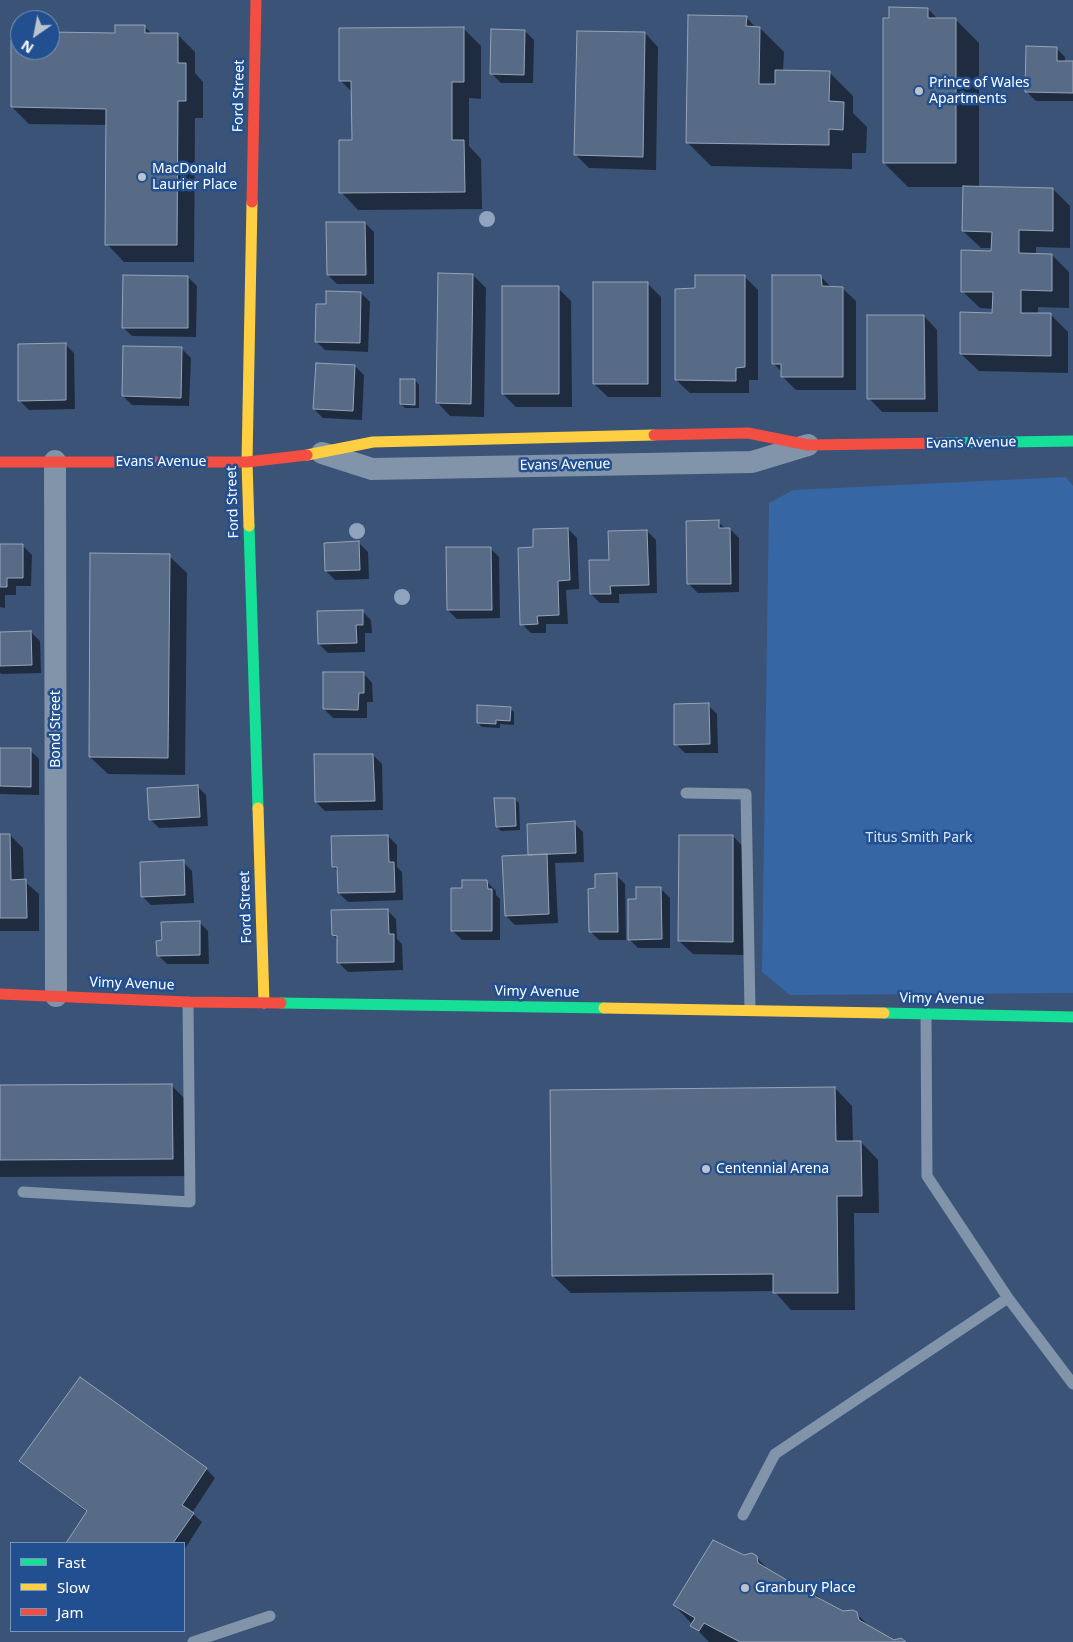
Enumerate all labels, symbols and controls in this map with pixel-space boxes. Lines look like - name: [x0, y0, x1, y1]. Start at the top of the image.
- north arrow: [10, 10, 60, 60]
- text: N: [17, 36, 37, 58]
- street label: Ford Street: [230, 60, 248, 132]
- place label: Prince of Wales Apartments: [929, 75, 1030, 108]
- marker: Prince of Wales Apartments: [913, 85, 925, 97]
- place label: MacDonald Laurier Place: [152, 161, 237, 193]
- marker: MacDonald Laurier Place: [136, 171, 148, 183]
- street label: Evans Avenue: [925, 434, 1017, 452]
- street label: Evans Avenue: [116, 454, 206, 470]
- street label: Evans Avenue: [519, 456, 611, 474]
- street label: Ford Street: [223, 465, 243, 539]
- street label: Bond Street: [48, 690, 64, 768]
- park label: Titus Smith Park: [866, 830, 972, 846]
- street label: Ford Street: [236, 870, 256, 944]
- street label: Vimy Avenue: [89, 974, 175, 994]
- street label: Vimy Avenue: [494, 983, 580, 1001]
- street label: Vimy Avenue: [899, 990, 985, 1008]
- place label: Centennial Arena: [716, 1161, 829, 1177]
- marker: Centennial Arena: [700, 1163, 712, 1175]
- legend: [10, 1542, 185, 1632]
- text: Fast: [57, 1552, 86, 1572]
- text: Slow: [57, 1577, 90, 1597]
- place label: Granbury Place: [755, 1580, 856, 1596]
- marker: Granbury Place: [739, 1582, 751, 1594]
- text: Jam: [57, 1602, 84, 1622]

